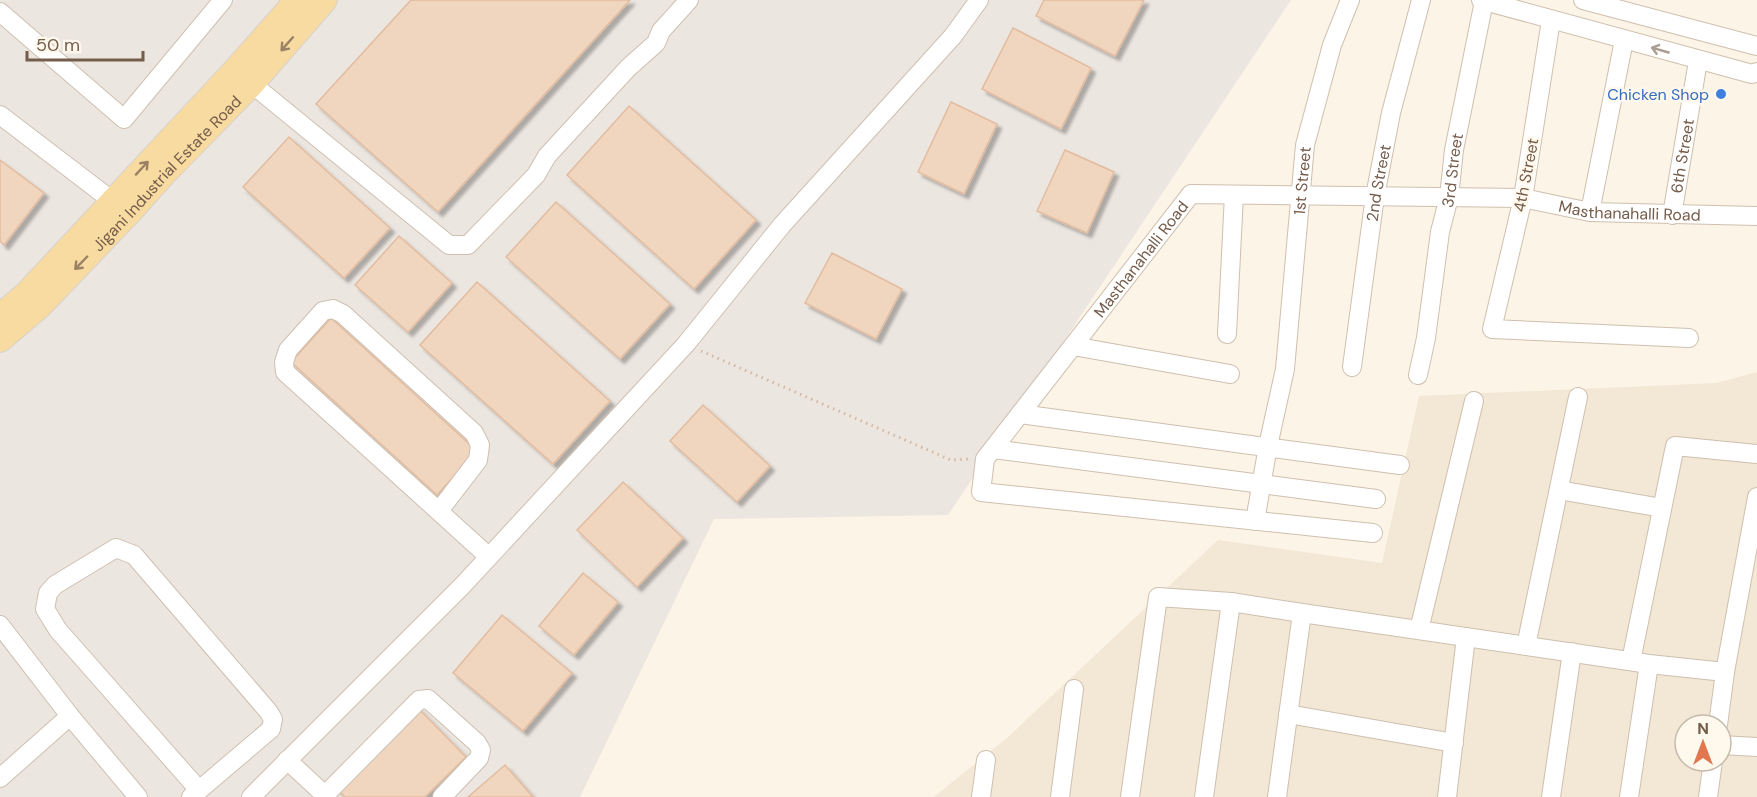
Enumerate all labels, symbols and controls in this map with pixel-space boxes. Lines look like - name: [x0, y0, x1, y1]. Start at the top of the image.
- scale bar: [27, 24, 142, 62]
- text: 50 m: [36, 33, 80, 57]
- one-way arrow: [280, 36, 293, 52]
- one-way arrow: [1651, 44, 1670, 55]
- place label: Chicken Shop: [1607, 84, 1709, 105]
- marker: Chicken Shop: [1714, 87, 1728, 101]
- street label: Jigani Industrial Estate Road: [88, 91, 246, 256]
- street label: 6th Street: [1665, 117, 1699, 195]
- street label: 3rd Street: [1436, 131, 1468, 210]
- street label: 4th Street: [1509, 136, 1543, 214]
- street label: 2nd Street: [1361, 142, 1395, 223]
- street label: 1st Street: [1288, 146, 1315, 216]
- one-way arrow: [135, 161, 150, 176]
- street label: Masthanahalli Road: [1557, 195, 1701, 225]
- street label: Masthanahalli Road: [1089, 196, 1193, 321]
- one-way arrow: [75, 255, 89, 270]
- north arrow: [1673, 713, 1733, 773]
- text: N: [1697, 718, 1709, 739]

